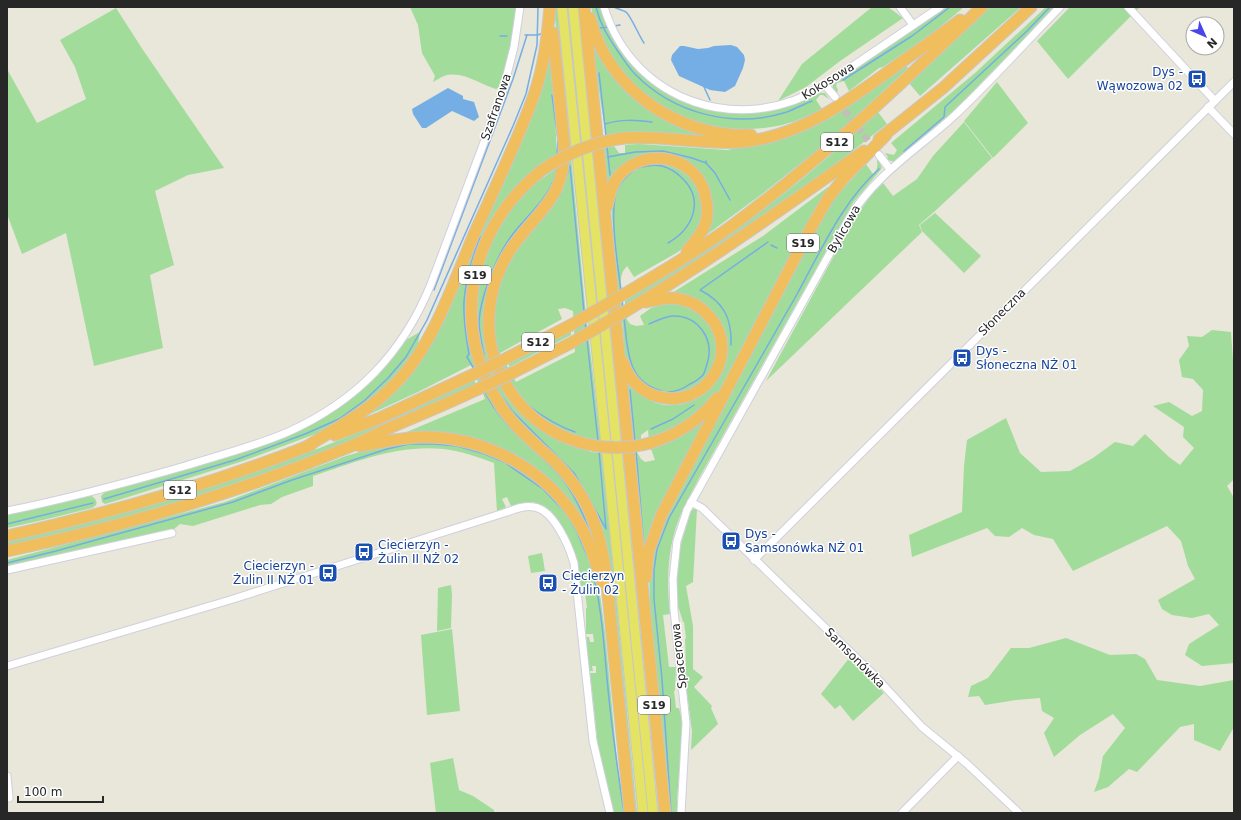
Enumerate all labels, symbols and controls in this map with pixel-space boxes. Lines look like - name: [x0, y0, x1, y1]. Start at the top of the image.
- north arrow: [1185, 16, 1225, 56]
- text: N: [1204, 35, 1220, 51]
- street label: Kokosowa: [799, 59, 857, 103]
- place label: Dys - Wąwozowa 02: [1097, 65, 1183, 93]
- bus stop icon: Dys - Wąwozowa 02: [1186, 68, 1208, 90]
- street label: Szafranowa: [478, 72, 514, 142]
- road number: S12: [821, 133, 853, 151]
- street label: Bylicowa: [825, 203, 863, 255]
- road number: S19: [787, 234, 819, 252]
- road number: S19: [459, 266, 491, 284]
- street label: Słoneczna: [975, 285, 1029, 339]
- road number: S12: [522, 333, 554, 351]
- place label: Dys - Słoneczna NŻ 01: [976, 344, 1077, 372]
- bus stop icon: Dys - Słoneczna NŻ 01: [951, 347, 973, 369]
- road number: S12: [164, 481, 196, 499]
- place label: Dys - Samsonówka NŻ 01: [745, 527, 864, 555]
- bus stop icon: Dys - Samsonówka NŻ 01: [720, 530, 742, 552]
- place label: Ciecierzyn - Żulin II NŻ 02: [378, 538, 459, 566]
- bus stop icon: Ciecierzyn - Żulin II NŻ 02: [353, 541, 375, 563]
- place label: Ciecierzyn - Żulin II NŻ 01: [233, 559, 314, 587]
- bus stop icon: Ciecierzyn - Żulin II NŻ 01: [317, 562, 339, 584]
- place label: Ciecierzyn - Żulin 02: [562, 569, 624, 597]
- bus stop icon: Ciecierzyn - Żulin 02: [537, 572, 559, 594]
- street label: Spacerowa: [669, 623, 689, 689]
- street label: Samsonówka: [822, 625, 888, 691]
- road number: S19: [638, 696, 670, 714]
- scale bar: [18, 778, 103, 804]
- text: 100 m: [24, 785, 62, 799]

